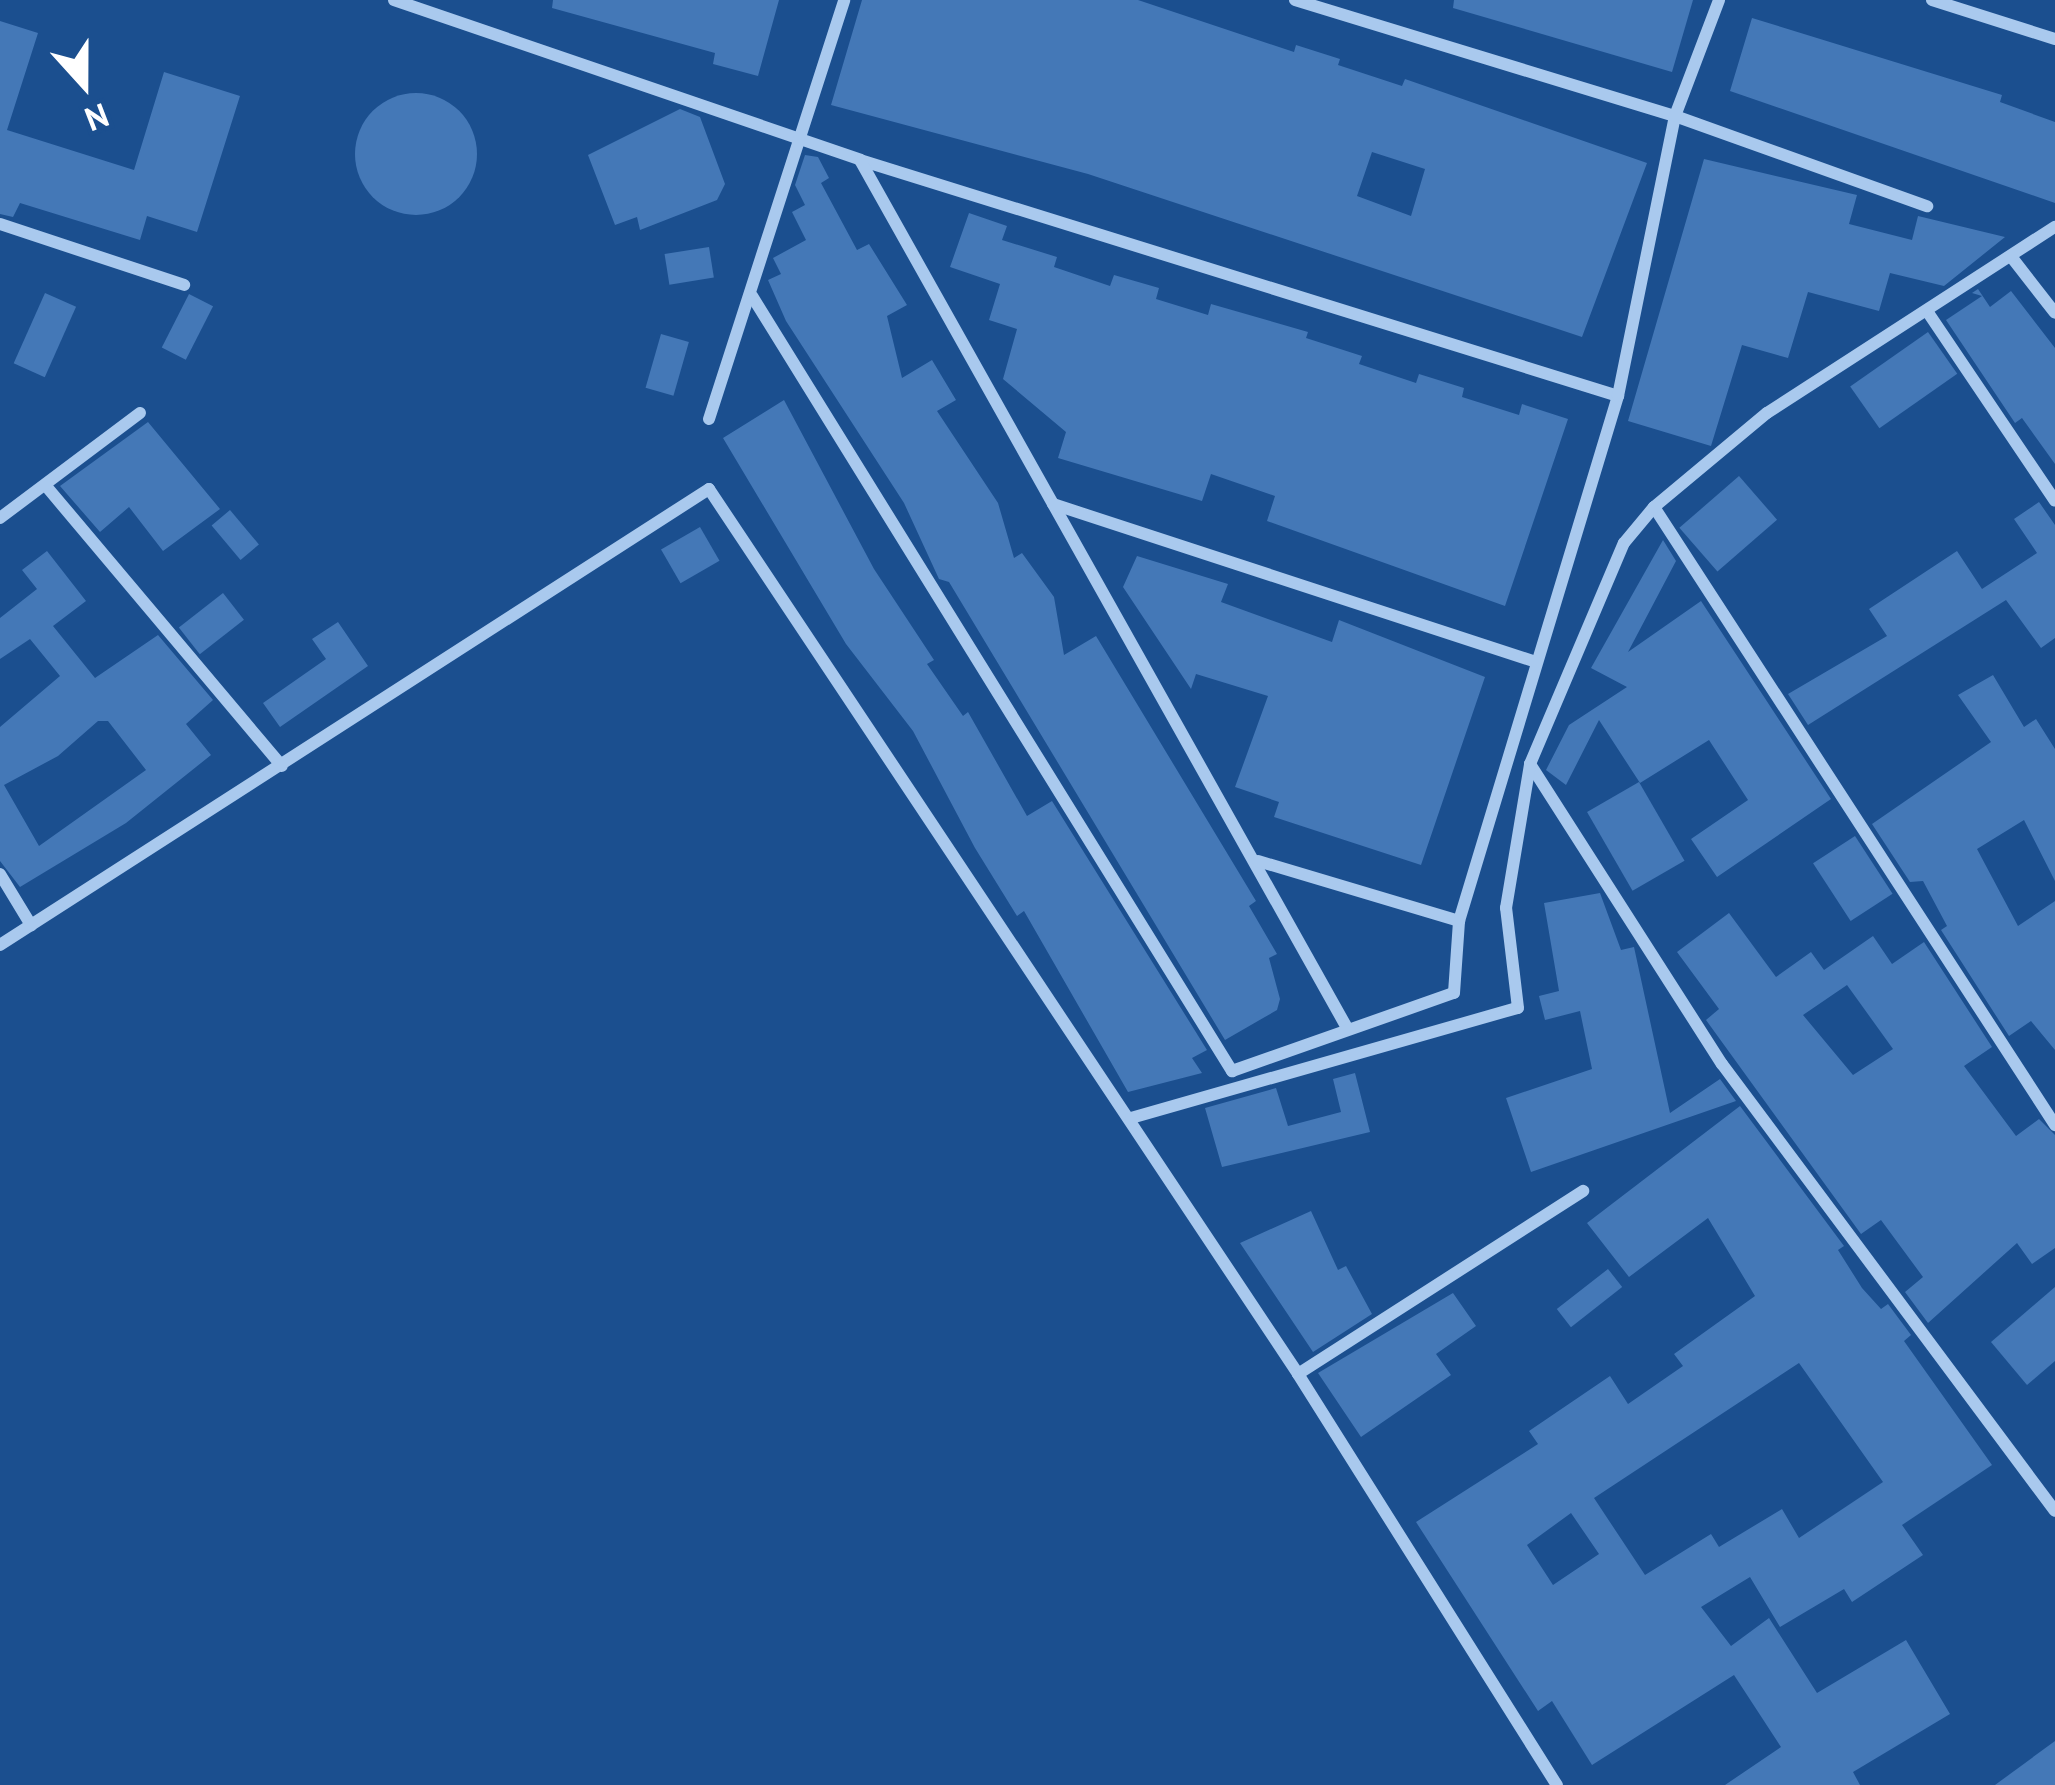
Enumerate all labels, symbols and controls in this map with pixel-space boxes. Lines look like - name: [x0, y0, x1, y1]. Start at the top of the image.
- north arrow: [24, 24, 144, 144]
- text: N: [79, 94, 115, 142]

